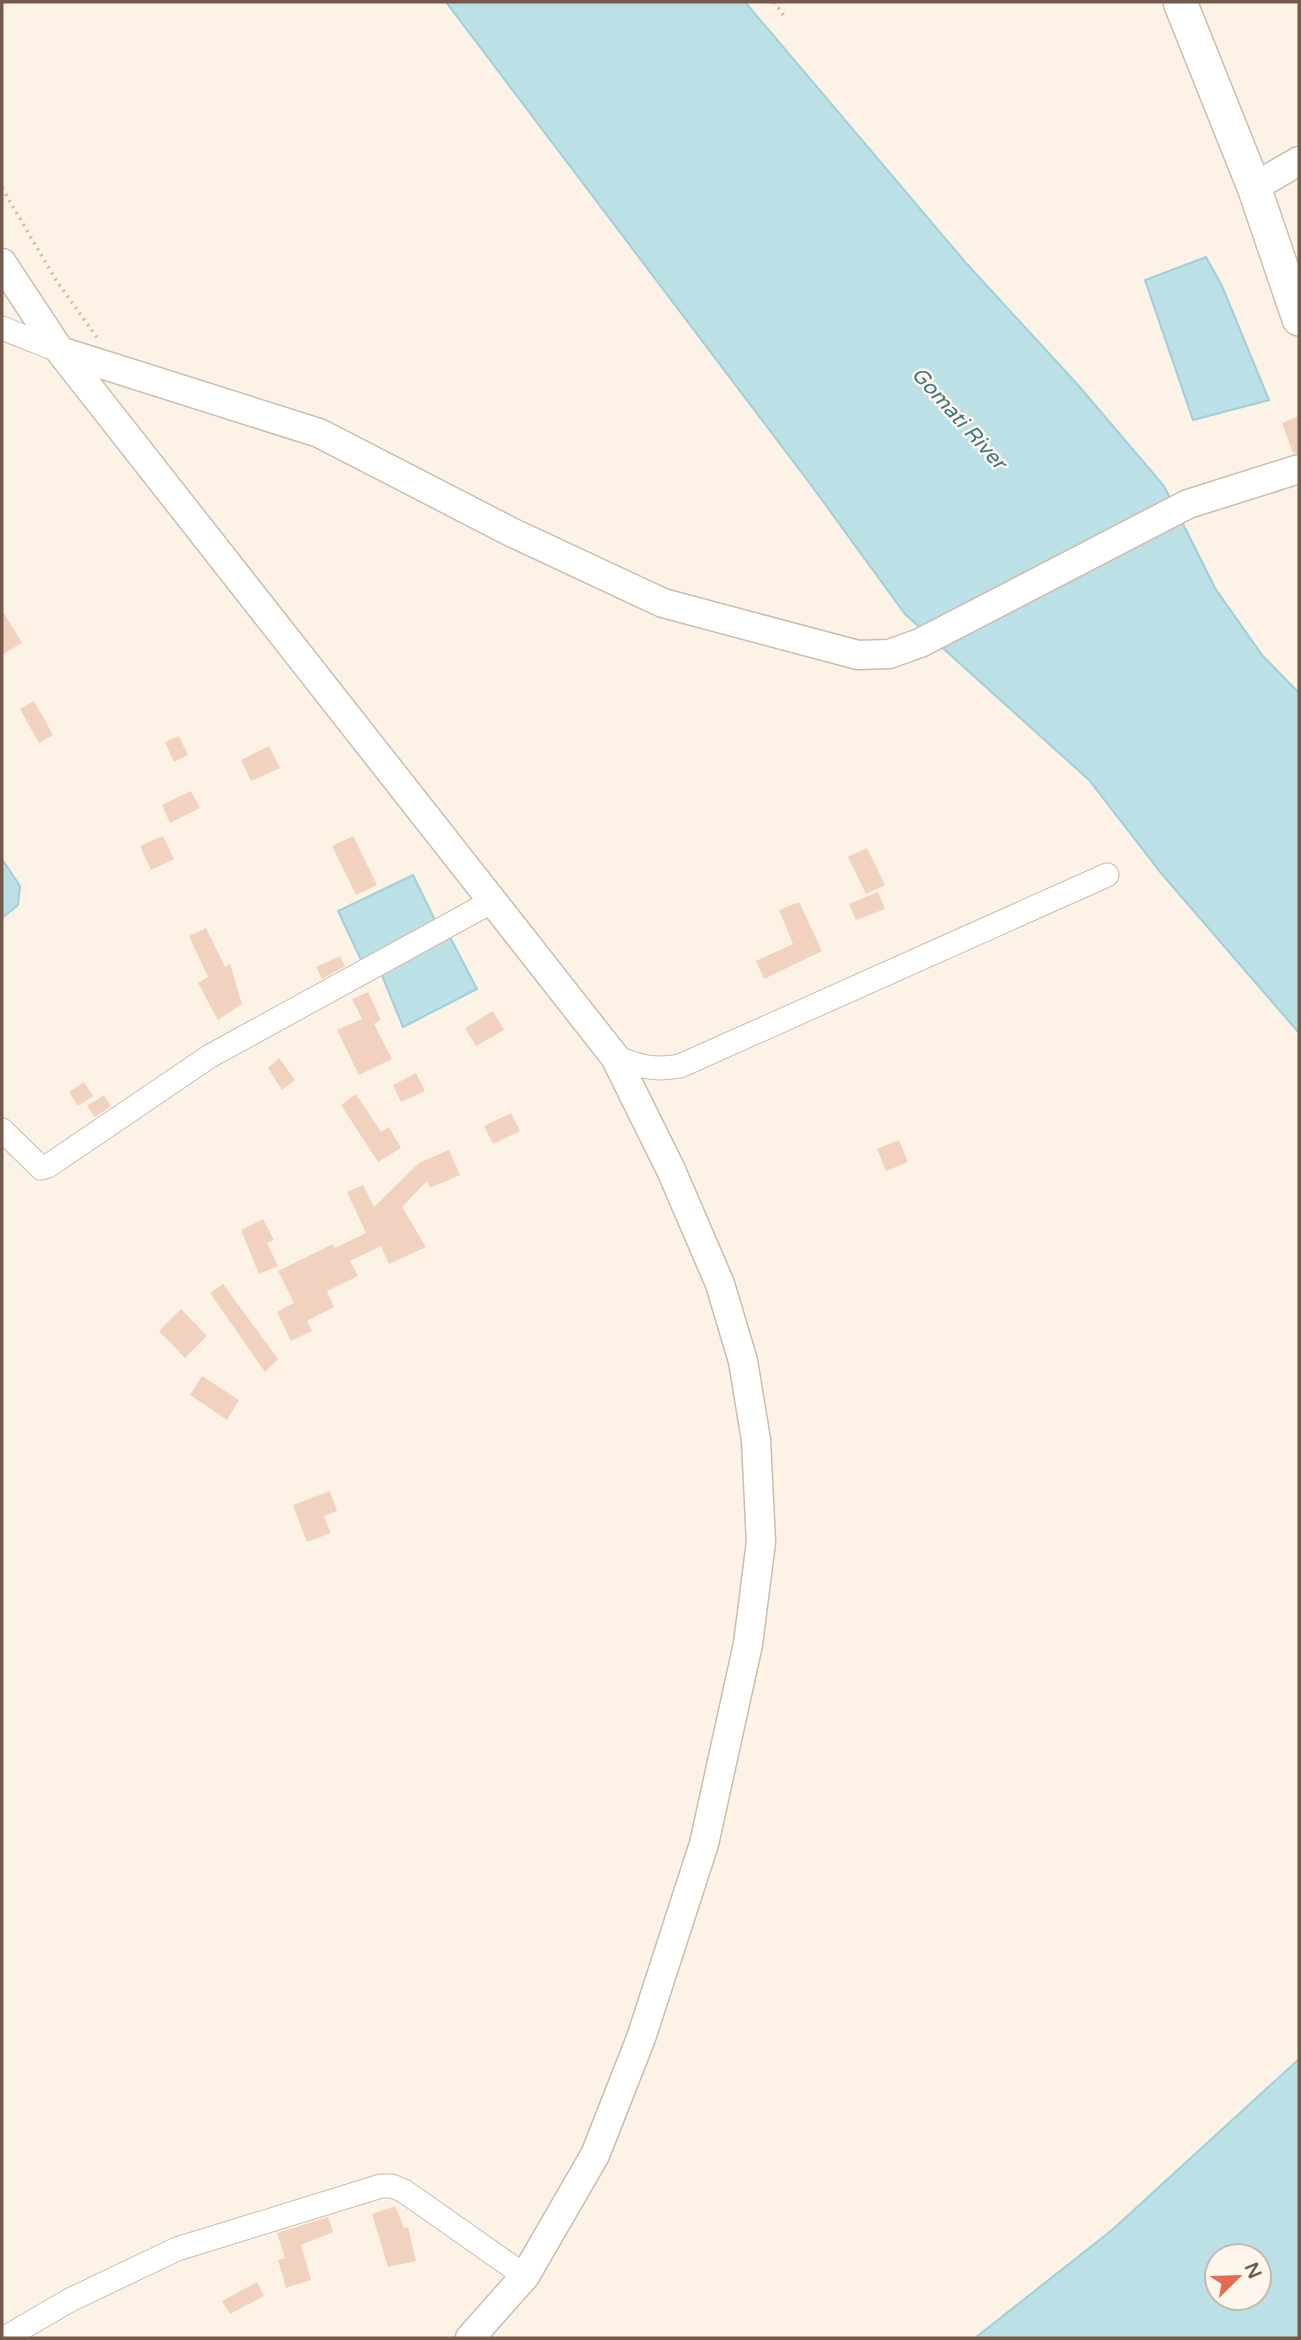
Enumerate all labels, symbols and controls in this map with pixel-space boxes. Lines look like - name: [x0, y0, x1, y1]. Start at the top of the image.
- water label: Gomati River: [906, 362, 1013, 477]
- north arrow: [1203, 2242, 1273, 2312]
- text: N: [1240, 2259, 1266, 2282]

